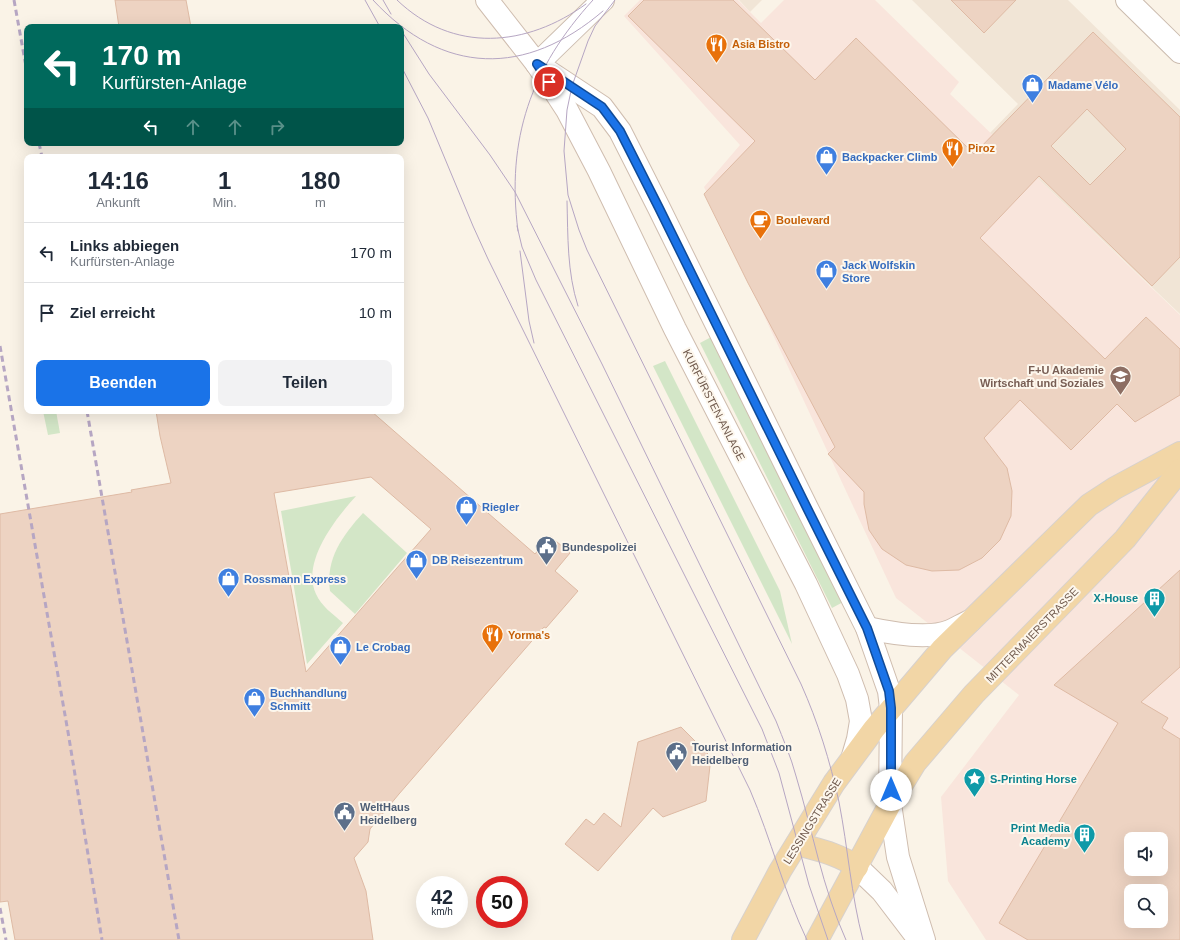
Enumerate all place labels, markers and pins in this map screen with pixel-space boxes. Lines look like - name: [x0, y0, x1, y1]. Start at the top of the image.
- restaurant icon: Asia Bistro: [703, 31, 729, 64]
- place label: Asia Bistro: [732, 38, 790, 50]
- pin: [532, 65, 566, 99]
- shop icon: Madame Vélo: [1019, 72, 1045, 105]
- place label: Madame Vélo: [1048, 79, 1119, 91]
- restaurant icon: Piroz: [939, 135, 965, 168]
- place label: Piroz: [968, 142, 995, 154]
- shop icon: Backpacker Climb: [813, 144, 839, 177]
- place label: Backpacker Climb: [842, 151, 938, 163]
- cafe icon: Boulevard: [748, 207, 774, 240]
- place label: Boulevard: [776, 214, 830, 226]
- shop icon: Jack Wolfskin Store: [813, 258, 839, 291]
- place label: Jack Wolfskin Store: [842, 259, 915, 284]
- school or university icon: F+U Akademie Wirtschaft und Soziales: [1107, 363, 1133, 396]
- place label: F+U Akademie Wirtschaft und Soziales: [980, 364, 1104, 389]
- shop icon: Riegler: [453, 494, 479, 527]
- place label: Riegler: [482, 501, 520, 513]
- public building icon: Bundespolizei: [534, 534, 560, 567]
- place label: Bundespolizei: [562, 541, 637, 553]
- shop icon: DB Reisezentrum: [403, 547, 429, 580]
- place label: DB Reisezentrum: [432, 554, 523, 566]
- shop icon: Rossmann Express: [216, 566, 242, 599]
- place label: Rossmann Express: [244, 573, 346, 585]
- building icon: X-House: [1141, 585, 1167, 618]
- place label: X-House: [1093, 592, 1138, 604]
- restaurant icon: Yorma's: [480, 622, 506, 655]
- place label: Yorma's: [508, 629, 550, 641]
- shop icon: Le Crobag: [327, 634, 353, 667]
- place label: Le Crobag: [356, 641, 410, 653]
- shop icon: Buchhandlung Schmitt: [241, 686, 267, 719]
- place label: Buchhandlung Schmitt: [270, 687, 347, 712]
- public building icon: Tourist Information Heidelberg: [663, 740, 689, 773]
- place label: Tourist Information Heidelberg: [692, 741, 792, 766]
- place icon: S-Printing Horse: [962, 766, 988, 799]
- place label: S-Printing Horse: [990, 773, 1077, 785]
- public building icon: WeltHaus Heidelberg: [332, 800, 358, 833]
- place label: WeltHaus Heidelberg: [360, 801, 417, 826]
- building icon: Print Media Academy: [1072, 821, 1098, 854]
- place label: Print Media Academy: [1011, 822, 1071, 847]

